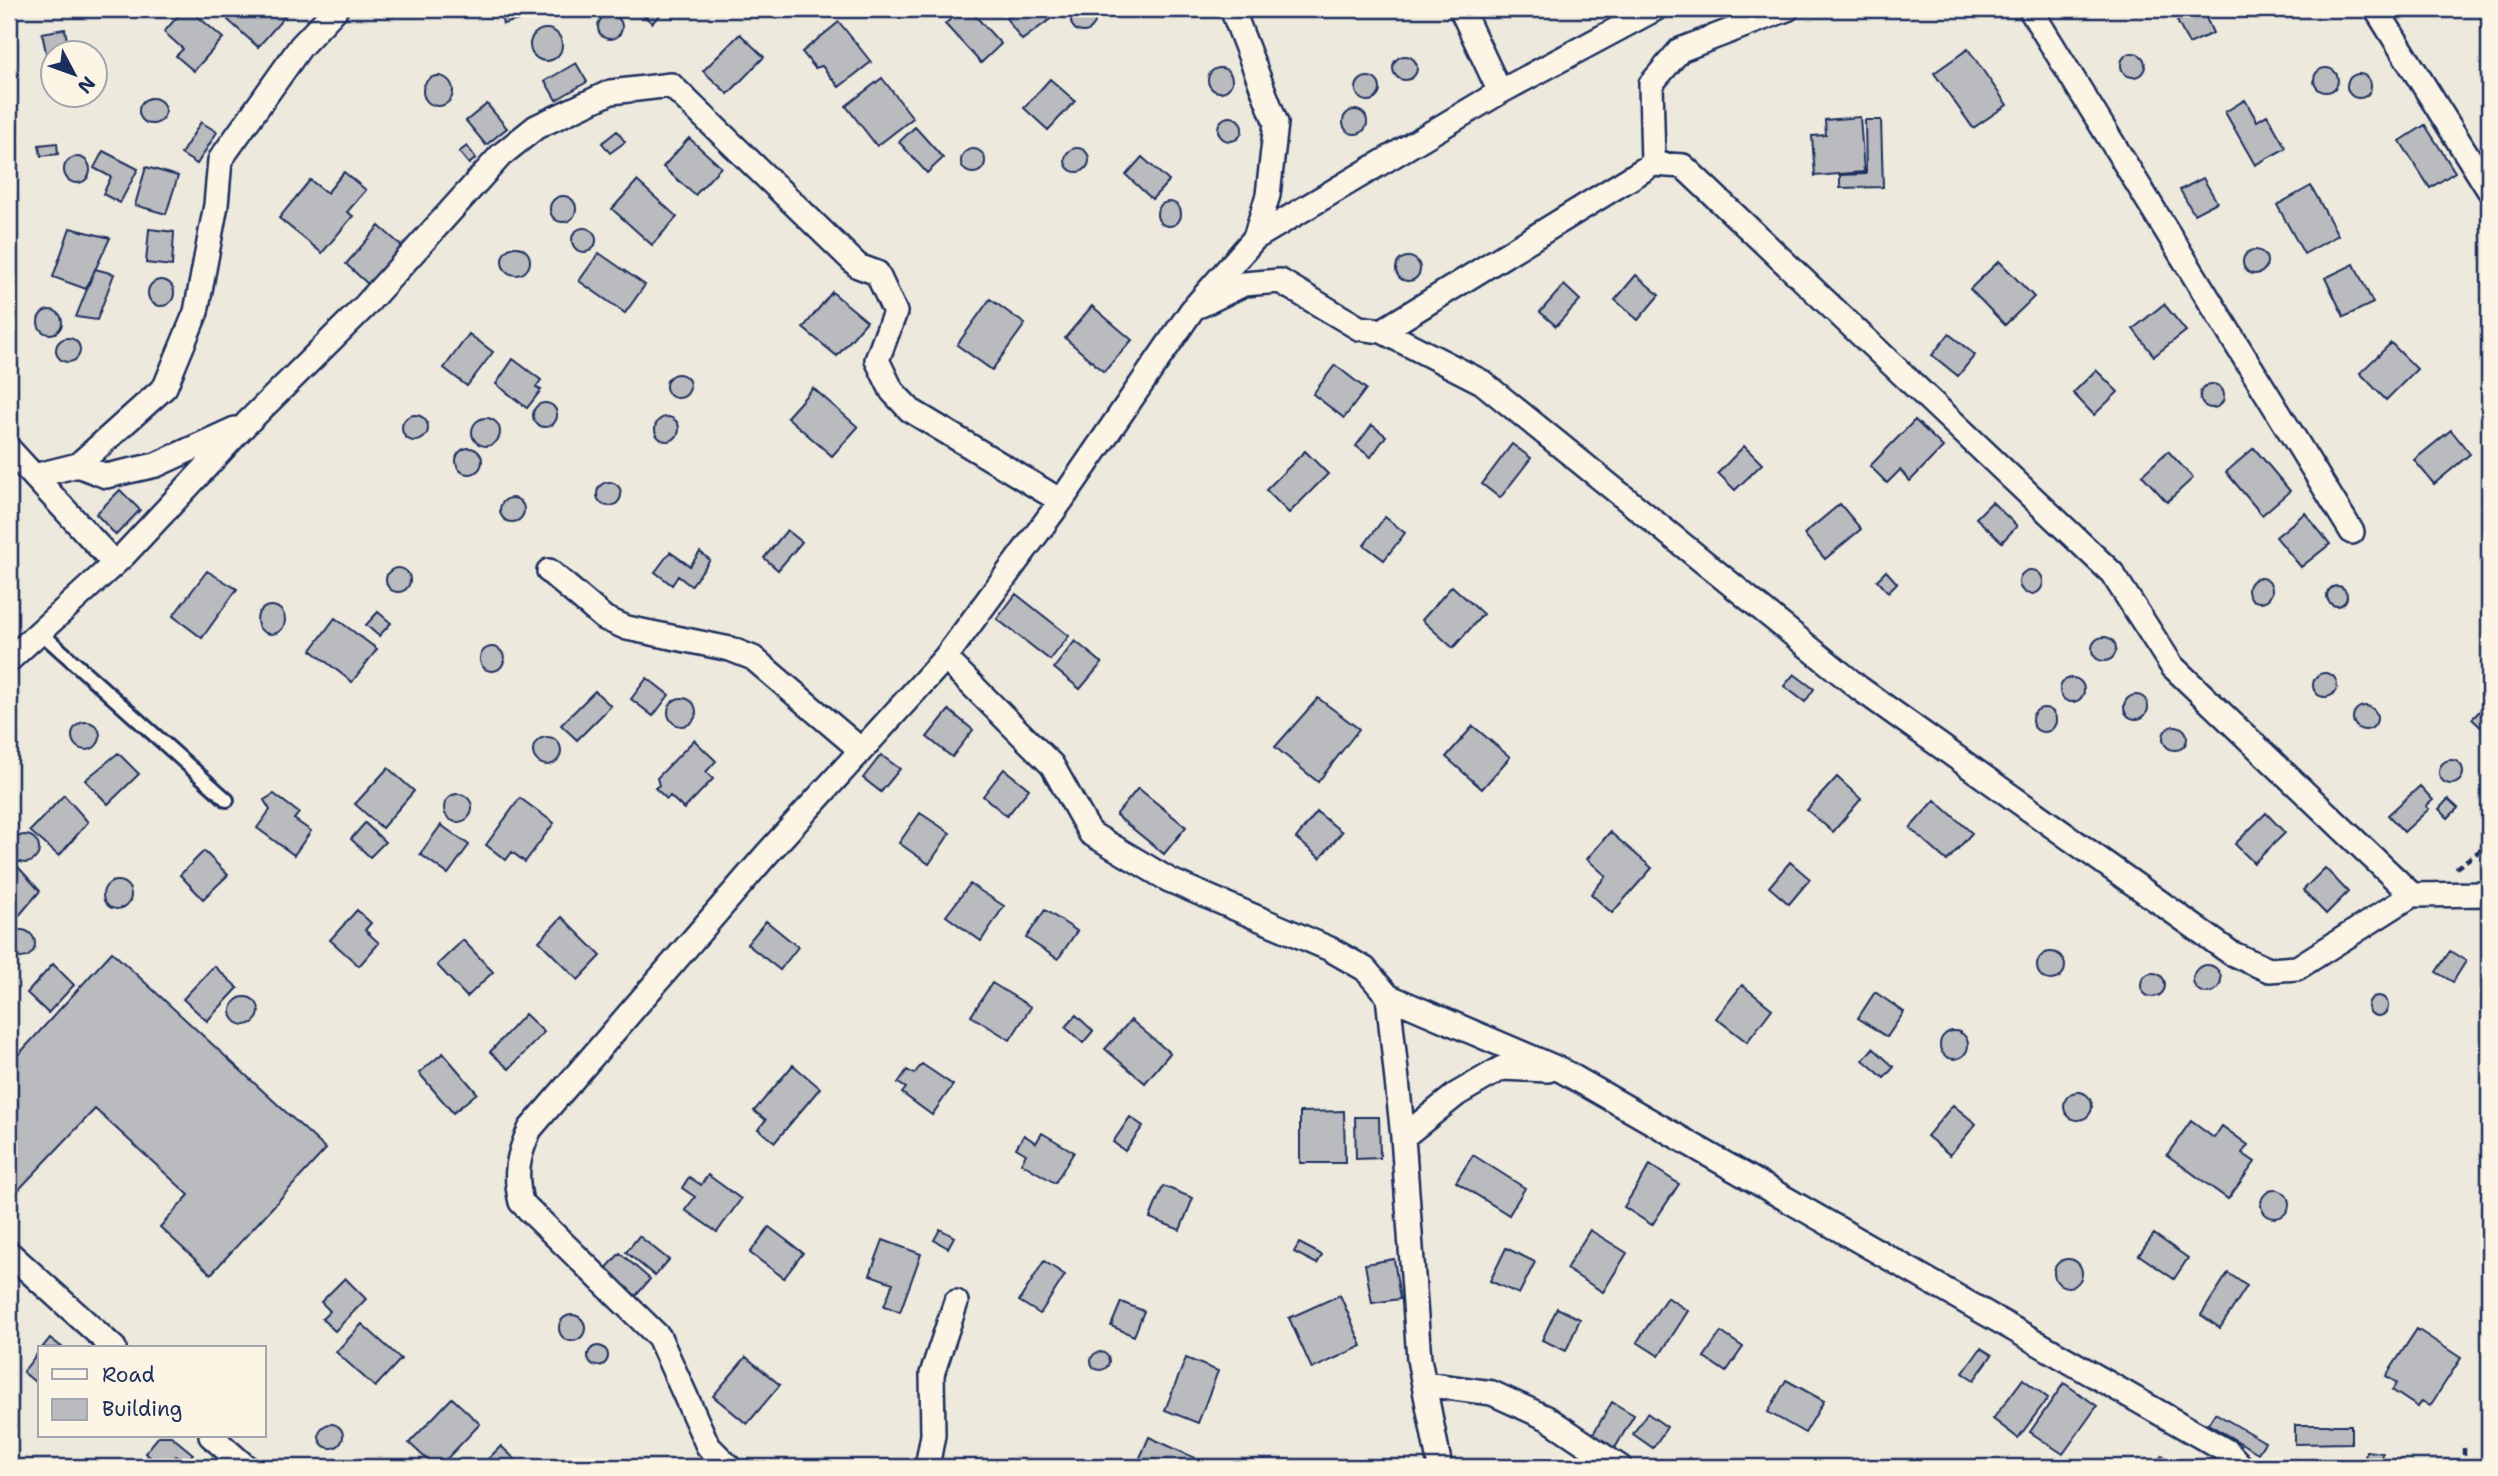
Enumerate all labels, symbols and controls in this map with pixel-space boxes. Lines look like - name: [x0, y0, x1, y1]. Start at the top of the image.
- north arrow: [38, 38, 108, 108]
- text: N: [72, 71, 101, 99]
- legend: [38, 1346, 266, 1438]
- text: Road: [102, 1361, 155, 1389]
- text: Building: [102, 1395, 182, 1423]

